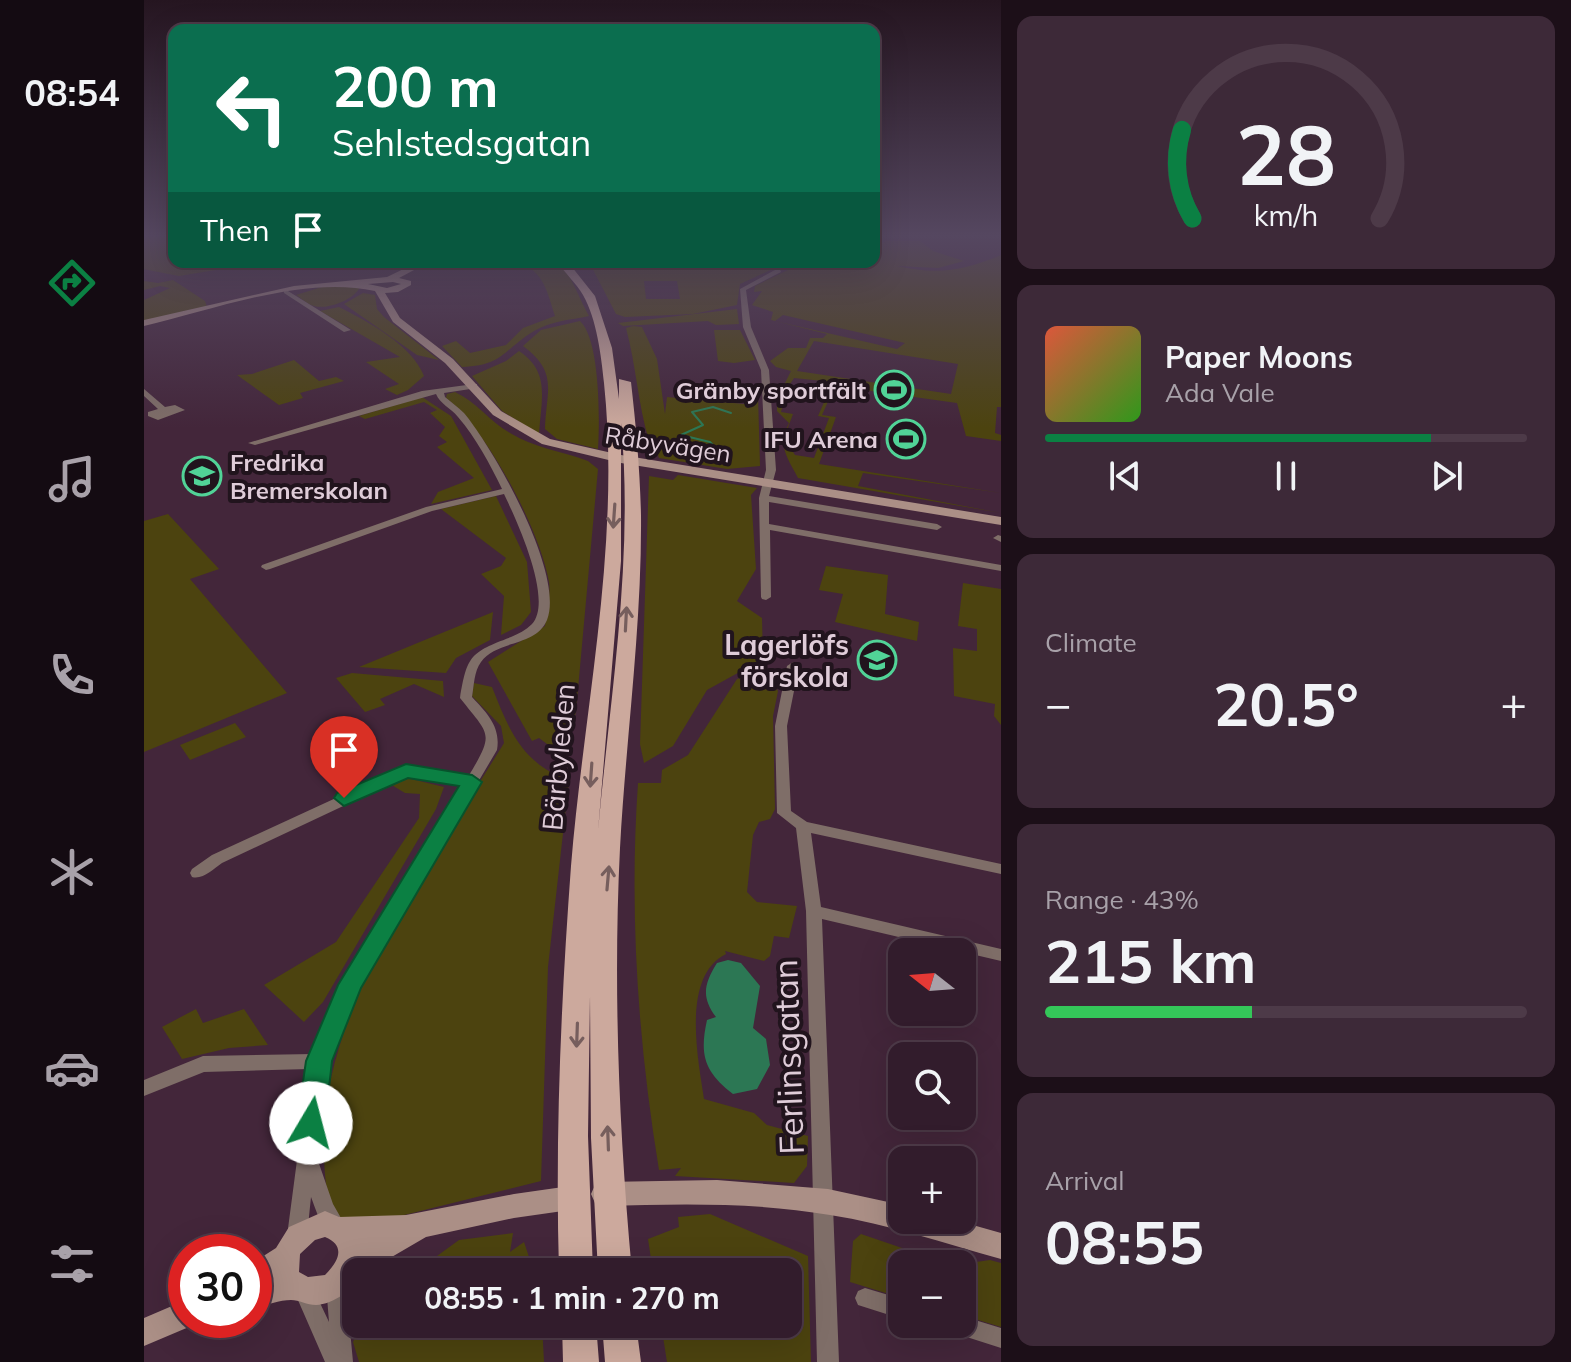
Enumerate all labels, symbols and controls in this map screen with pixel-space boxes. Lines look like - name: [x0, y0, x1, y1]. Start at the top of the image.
- text: 200 m: [332, 51, 499, 121]
- icon: left: [200, 56, 304, 160]
- text: 08:54: [24, 70, 120, 115]
- text: 28: [1236, 100, 1336, 205]
- text: Sehlstedsgatan: [332, 120, 591, 165]
- text: km/h: [1254, 197, 1318, 233]
- icon: arrive: [286, 208, 330, 252]
- text: Then: [200, 211, 270, 249]
- icon: directions: [44, 255, 100, 311]
- text: Paper Moons: [1165, 338, 1353, 376]
- sports icon: Gränby sportfält: [873, 369, 915, 411]
- place label: Gränby sportfält: [676, 375, 866, 405]
- text: Ada Vale: [1165, 376, 1275, 409]
- sports icon: IFU Arena: [885, 418, 927, 460]
- street label: Råbyvägen: [603, 419, 733, 469]
- place label: IFU Arena: [763, 424, 878, 454]
- place label: Fredrika Bremerskolan: [230, 447, 388, 505]
- icon: music: [44, 451, 100, 507]
- icon: previous: [1103, 454, 1147, 498]
- icon: pause: [1264, 454, 1308, 498]
- icon: next: [1425, 454, 1469, 498]
- school or university icon: Fredrika Bremerskolan: [181, 455, 223, 497]
- one-way arrow: [606, 502, 621, 529]
- one-way arrow: [619, 606, 634, 633]
- text: Climate: [1045, 626, 1137, 659]
- place label: Lagerlöfs förskola: [724, 627, 849, 694]
- school or university icon: Lagerlöfs förskola: [856, 639, 898, 681]
- icon: phone: [44, 647, 100, 703]
- text: 20.5°: [1213, 666, 1359, 741]
- text: −: [1045, 676, 1071, 731]
- text: +: [1501, 676, 1527, 731]
- street label: Bärbyleden: [534, 682, 582, 832]
- pin: [310, 716, 378, 798]
- icon: arrive: [322, 728, 366, 772]
- one-way arrow: [583, 761, 598, 788]
- icon: climate: [44, 844, 100, 900]
- one-way arrow: [600, 865, 615, 892]
- text: Range · 43%: [1045, 883, 1199, 916]
- text: 215 km: [1045, 923, 1257, 998]
- north arrow: [888, 938, 976, 1026]
- map controls: [888, 938, 976, 1338]
- street label: Ferlinsgatan: [763, 959, 813, 1155]
- one-way arrow: [569, 1021, 584, 1048]
- icon: car: [44, 1040, 100, 1096]
- button: search: [888, 1042, 976, 1130]
- position arrow: [269, 1081, 353, 1165]
- one-way arrow: [601, 1125, 616, 1152]
- button: +: [888, 1146, 976, 1234]
- text: Arrival: [1045, 1164, 1125, 1197]
- text: 08:55: [1045, 1204, 1204, 1279]
- speed limit sign: 30: [168, 1234, 272, 1338]
- icon: filters: [44, 1236, 100, 1292]
- button: −: [888, 1250, 976, 1338]
- text: 08:55 · 1 min · 270 m: [424, 1279, 720, 1317]

